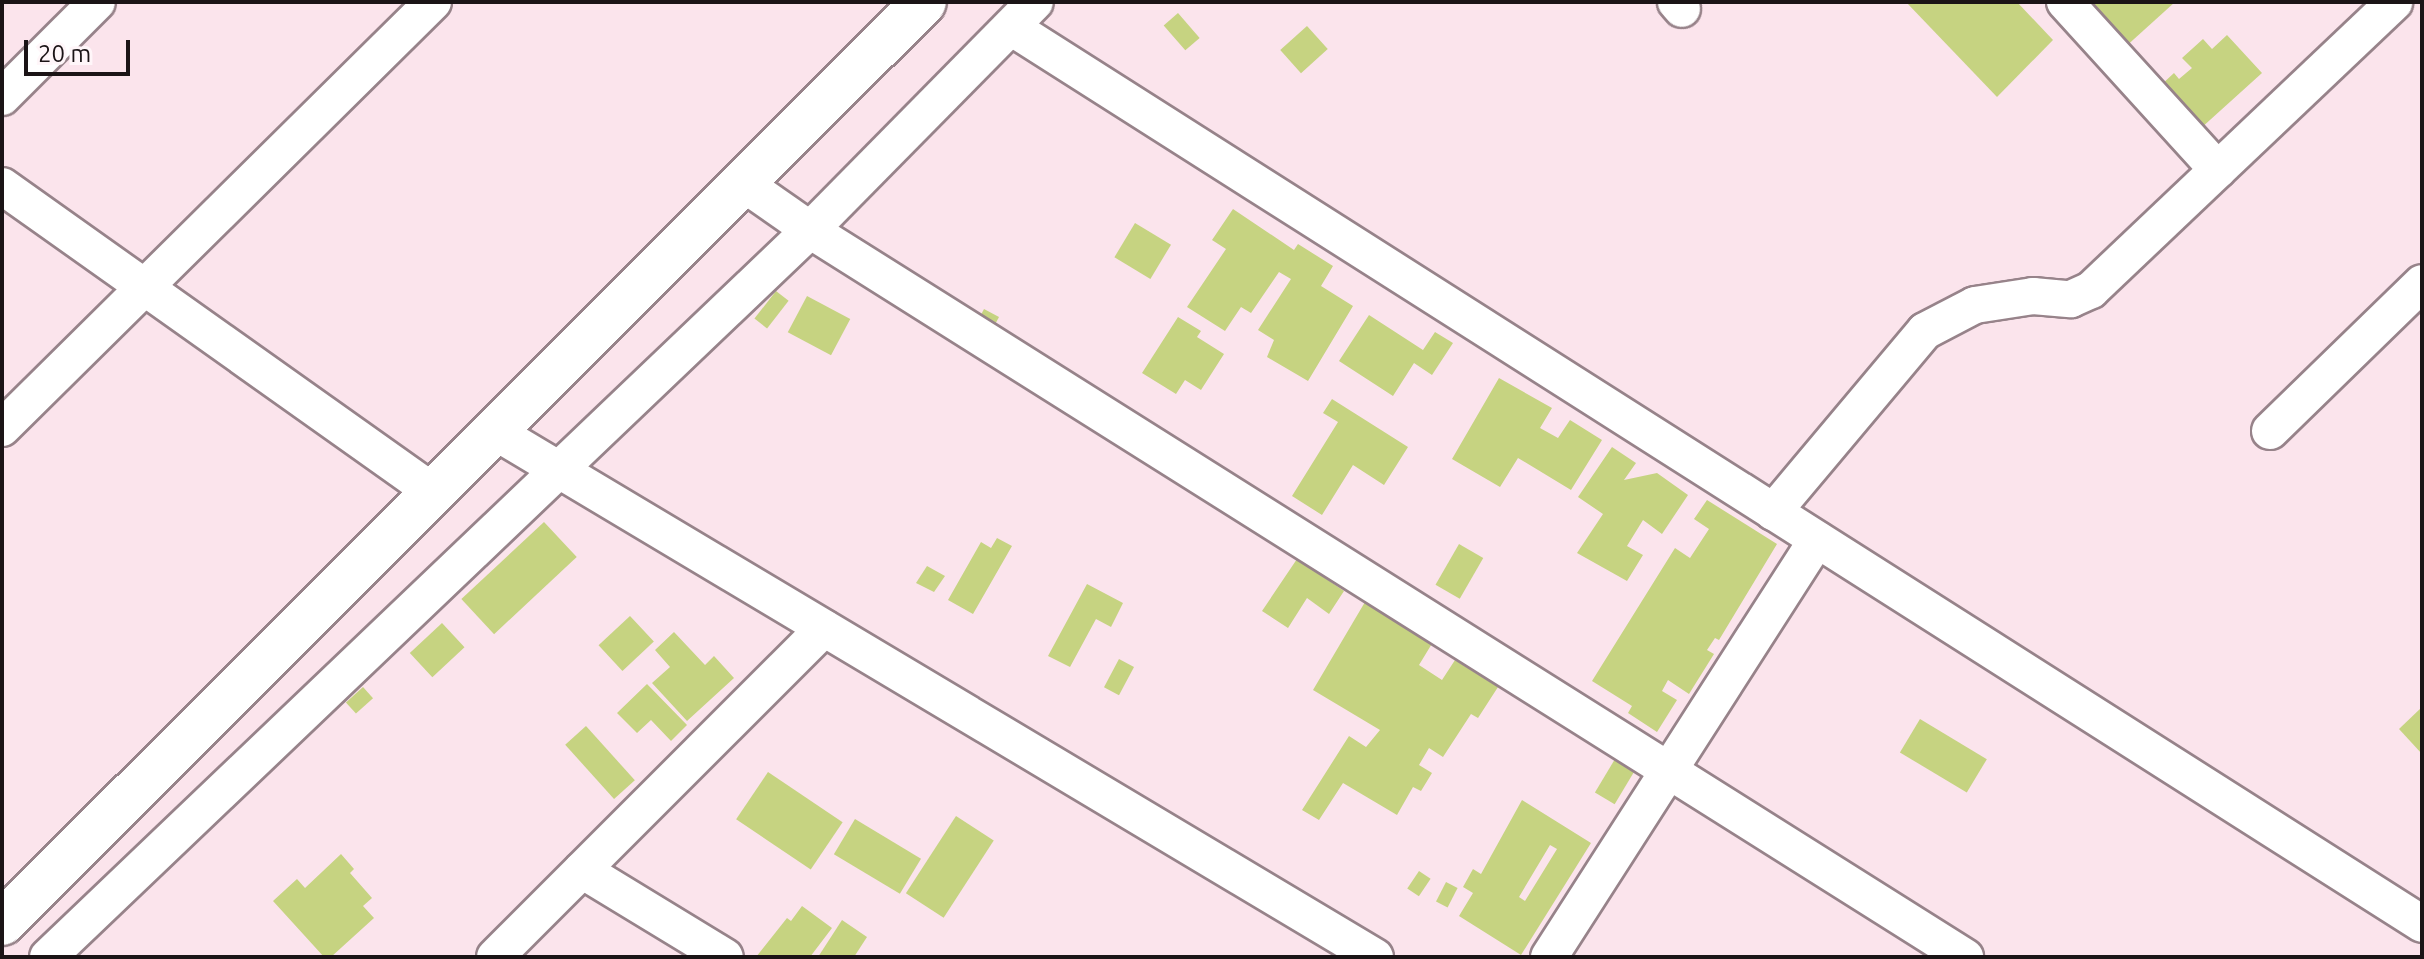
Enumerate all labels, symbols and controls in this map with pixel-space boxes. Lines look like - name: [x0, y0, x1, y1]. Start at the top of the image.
- scale bar: [28, 24, 134, 74]
- text: 20 m: [38, 40, 91, 67]

